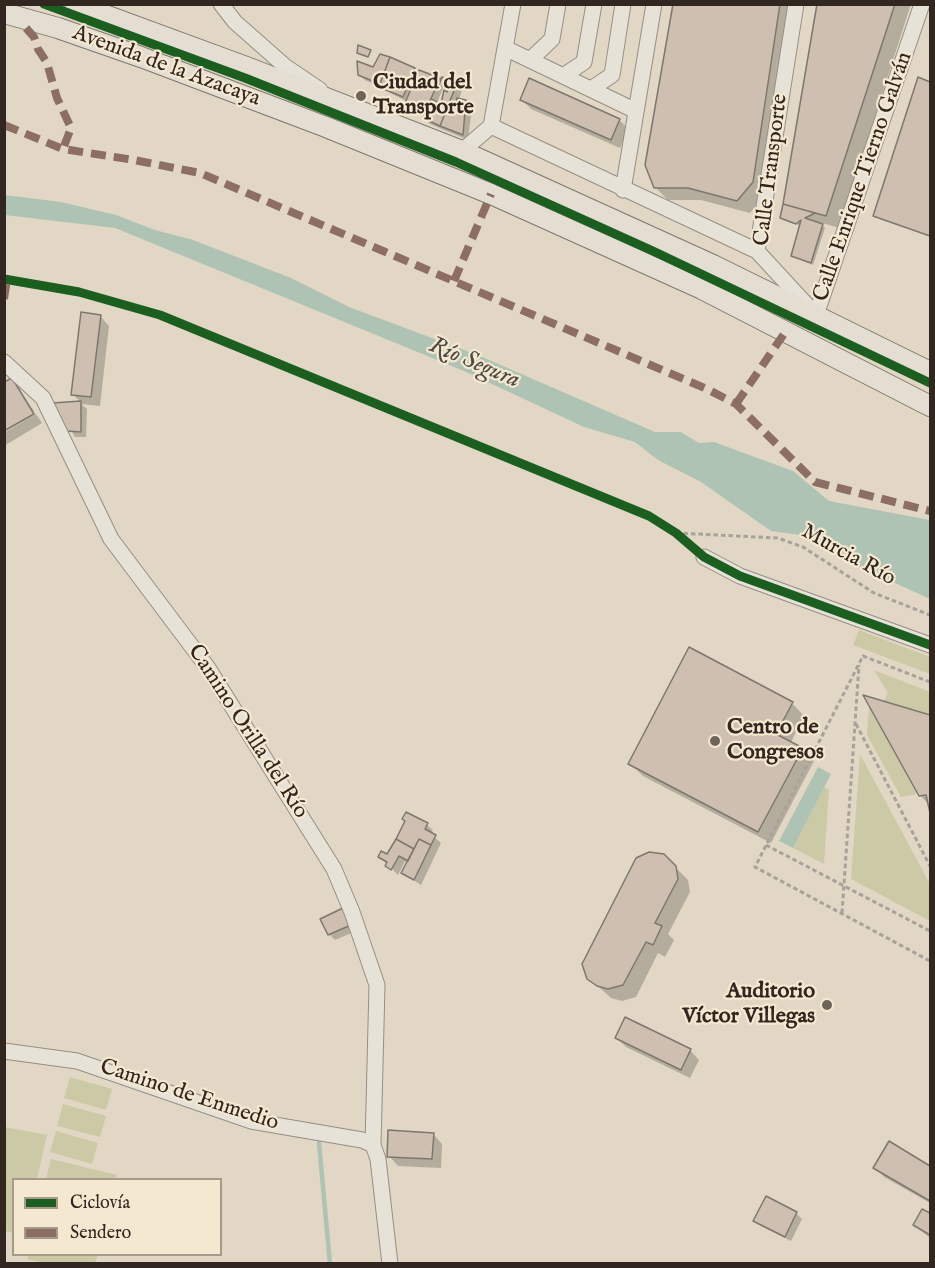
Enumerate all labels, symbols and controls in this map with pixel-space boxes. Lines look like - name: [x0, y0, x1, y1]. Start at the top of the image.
- street label: Avenida de la Azacaya: [68, 21, 264, 113]
- street label: Calle Enrique Tierno Galván: [809, 49, 919, 305]
- place label: Ciudad del Transporte: [373, 70, 474, 122]
- marker: Ciudad del Transporte: [354, 89, 368, 103]
- street label: Calle Transporte: [750, 93, 794, 247]
- water label: Río Segura: [424, 332, 524, 396]
- street label: Murcia Río: [796, 519, 900, 593]
- street label: Camino Orilla del Río: [181, 640, 313, 824]
- place label: Centro de Congresos: [727, 715, 824, 766]
- marker: Centro de Congresos: [708, 734, 722, 748]
- place label: Auditorio Víctor Villegas: [682, 979, 815, 1030]
- marker: Auditorio Víctor Villegas: [820, 998, 834, 1012]
- street label: Camino de Enmedio: [96, 1055, 282, 1137]
- legend: [12, 1178, 222, 1256]
- text: Ciclovía: [70, 1192, 130, 1215]
- text: Sendero: [70, 1222, 131, 1245]

